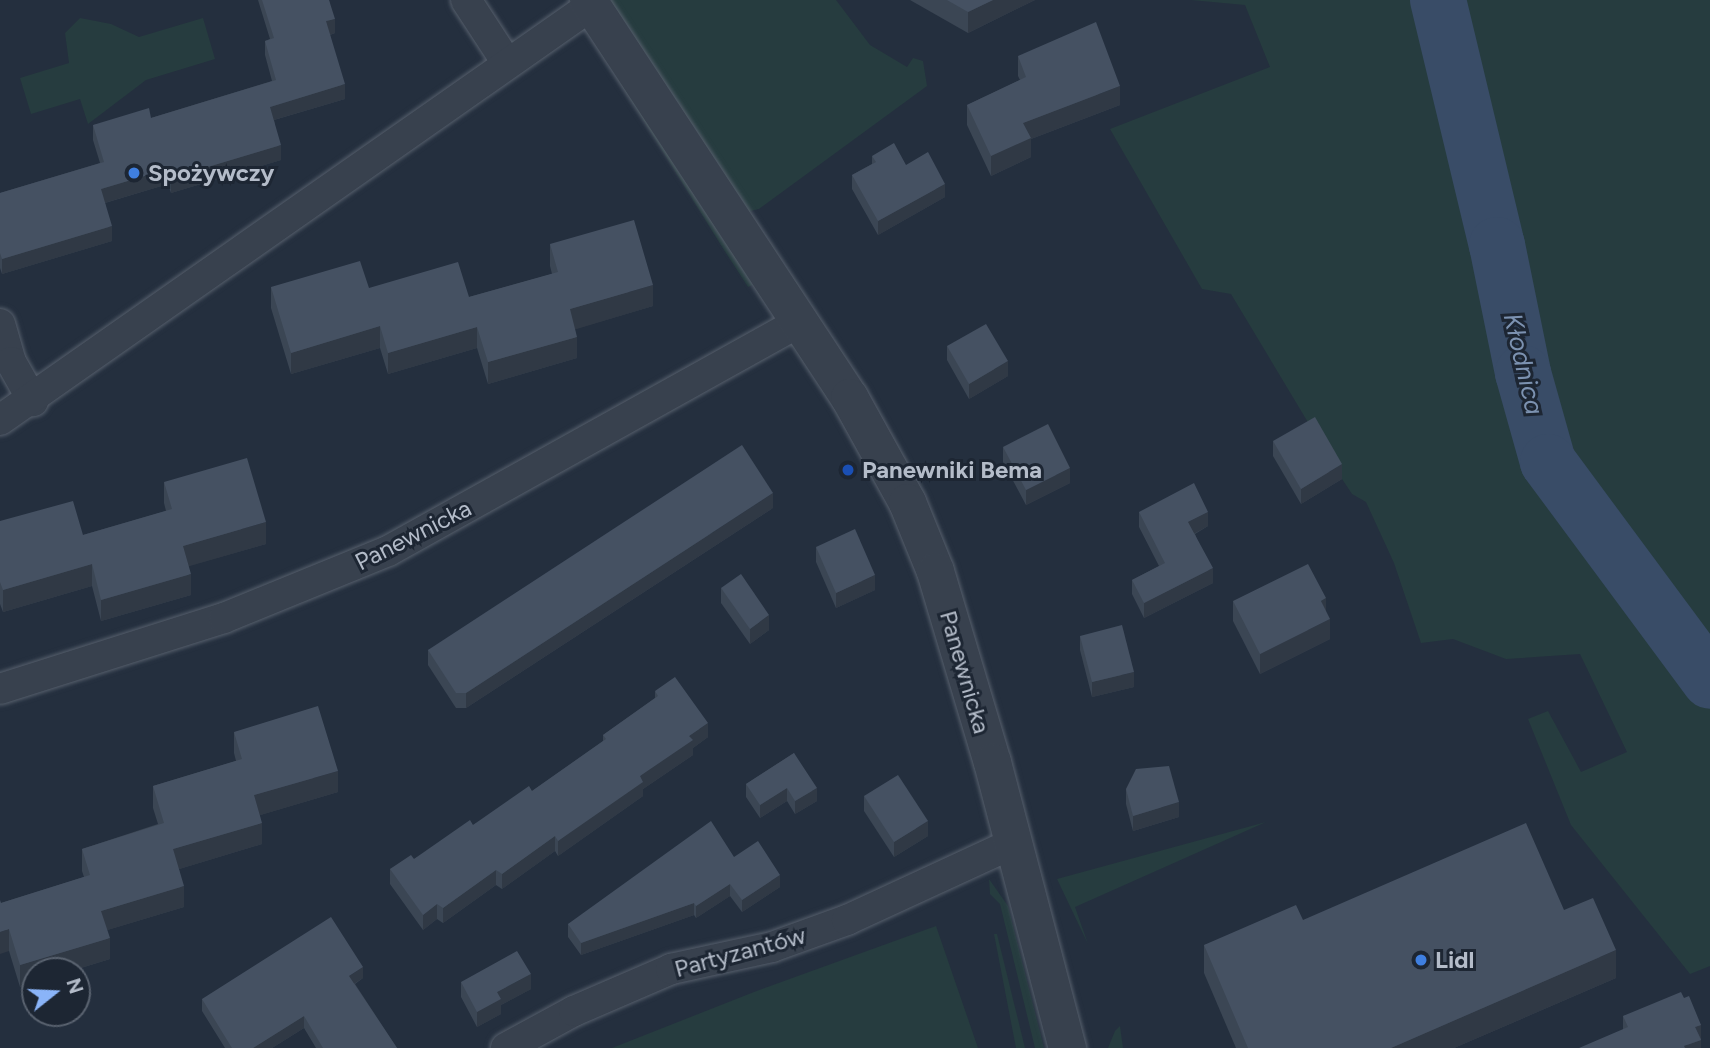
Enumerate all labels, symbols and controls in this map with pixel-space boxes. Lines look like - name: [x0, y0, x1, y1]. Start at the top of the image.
- place label: Spożywczy: [148, 159, 274, 187]
- marker: Spożywczy: [126, 165, 142, 181]
- water label: Kłodnica: [1496, 310, 1550, 418]
- place label: Panewniki Bema: [862, 456, 1042, 484]
- marker: Panewniki Bema: [840, 462, 856, 478]
- street label: Panewnicka: [350, 493, 476, 577]
- street label: Panewnicka: [934, 607, 996, 737]
- street label: Partyzantów: [671, 921, 809, 983]
- place label: Lidl: [1435, 946, 1474, 974]
- marker: Lidl: [1413, 952, 1429, 968]
- north arrow: [21, 957, 91, 1027]
- text: N: [61, 975, 88, 997]

